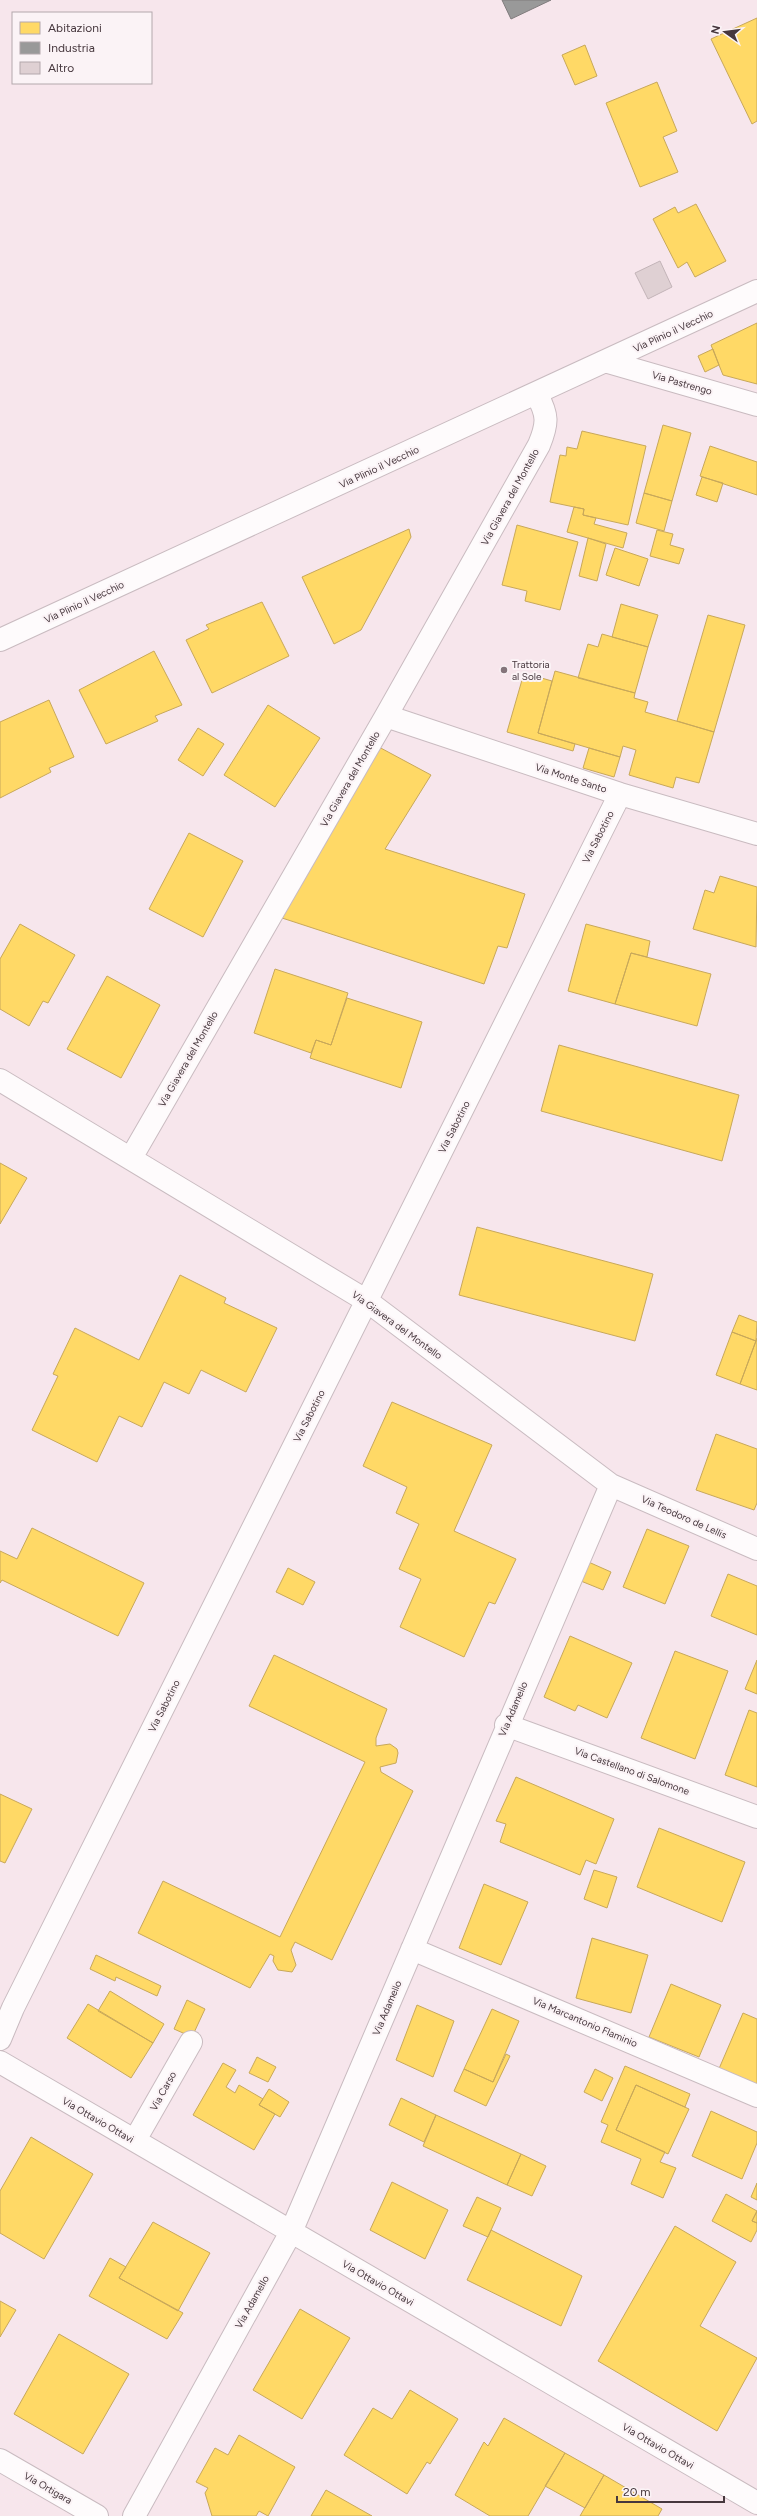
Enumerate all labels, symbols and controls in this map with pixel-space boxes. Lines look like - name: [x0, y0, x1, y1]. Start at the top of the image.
- legend: [12, 12, 152, 84]
- north arrow: [705, 12, 745, 52]
- text: Abitazioni: [48, 21, 102, 35]
- text: N: [708, 24, 723, 35]
- text: Industria: [48, 41, 95, 55]
- text: Altro: [48, 61, 74, 75]
- street label: Via Plinio il Vecchio: [631, 307, 715, 355]
- street label: Via Pastrengo: [650, 368, 714, 398]
- street label: Via Plinio il Vecchio: [337, 443, 421, 491]
- street label: Via Giavera del Montello: [478, 446, 542, 548]
- street label: Via Plinio il Vecchio: [42, 578, 126, 626]
- place label: Trattoria al Sole: [512, 658, 550, 683]
- marker: Trattoria al Sole: [499, 665, 509, 675]
- street label: Via Giavera del Montello: [317, 729, 383, 829]
- street label: Via Monte Santo: [533, 760, 609, 796]
- street label: Via Sabotino: [579, 808, 617, 865]
- street label: Via Giavera del Montello: [155, 1009, 221, 1109]
- street label: Via Sabotino: [435, 1098, 473, 1155]
- street label: Via Giavera del Montello: [349, 1288, 445, 1362]
- street label: Via Sabotino: [290, 1387, 328, 1444]
- street label: Via Teodoro de Lellis: [639, 1492, 729, 1542]
- street label: Via Sabotino: [145, 1677, 183, 1734]
- street label: Via Adamello: [496, 1679, 531, 1739]
- street label: Via Castellano di Salomone: [573, 1744, 692, 1798]
- street label: Via Adamello: [370, 1978, 405, 2038]
- street label: Via Marcantonio Flaminio: [531, 1994, 640, 2050]
- street label: Via Carso: [147, 2069, 179, 2113]
- street label: Via Ottavio Ottavi: [60, 2094, 136, 2146]
- street label: Via Ottavio Ottavi: [340, 2257, 416, 2309]
- street label: Via Adamello: [232, 2273, 272, 2331]
- street label: Via Ottavio Ottavi: [620, 2420, 696, 2472]
- street label: Via Ortigara: [22, 2469, 74, 2507]
- scale bar: [617, 2478, 724, 2504]
- text: 20 m: [623, 2485, 651, 2499]

